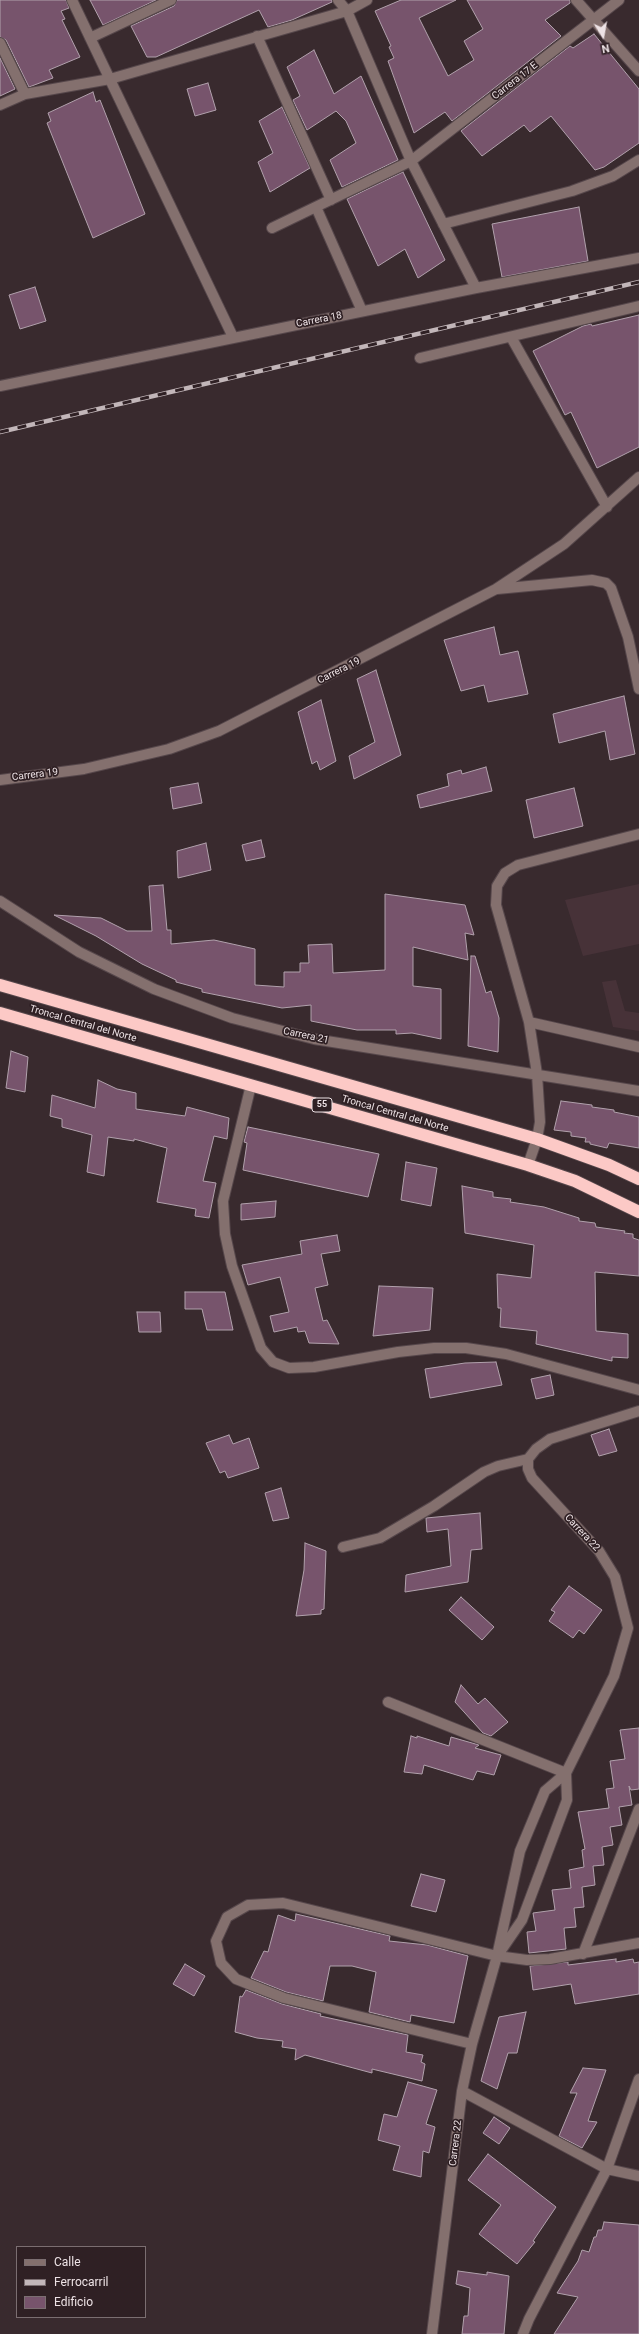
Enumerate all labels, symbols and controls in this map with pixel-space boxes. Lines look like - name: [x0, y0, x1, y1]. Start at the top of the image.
- north arrow: [583, 16, 623, 56]
- text: N: [600, 41, 610, 55]
- street label: Carrera 17 E: [490, 60, 540, 102]
- street label: Carrera 18: [295, 310, 343, 330]
- street label: Carrera 19: [316, 655, 362, 687]
- street label: Carrera 19: [11, 766, 59, 784]
- street label: Troncal Central del Norte: [28, 1003, 138, 1045]
- street label: Carrera 21: [282, 1025, 330, 1047]
- street label: Troncal Central del Norte: [340, 1093, 450, 1135]
- road number: 55: [312, 1098, 332, 1112]
- street label: Carrera 22: [562, 1512, 602, 1554]
- street label: Carrera 22: [447, 2119, 465, 2167]
- legend: [16, 2246, 146, 2318]
- text: Calle: [54, 2255, 81, 2269]
- text: Ferrocarril: [54, 2275, 109, 2289]
- text: Edificio: [54, 2295, 93, 2309]

